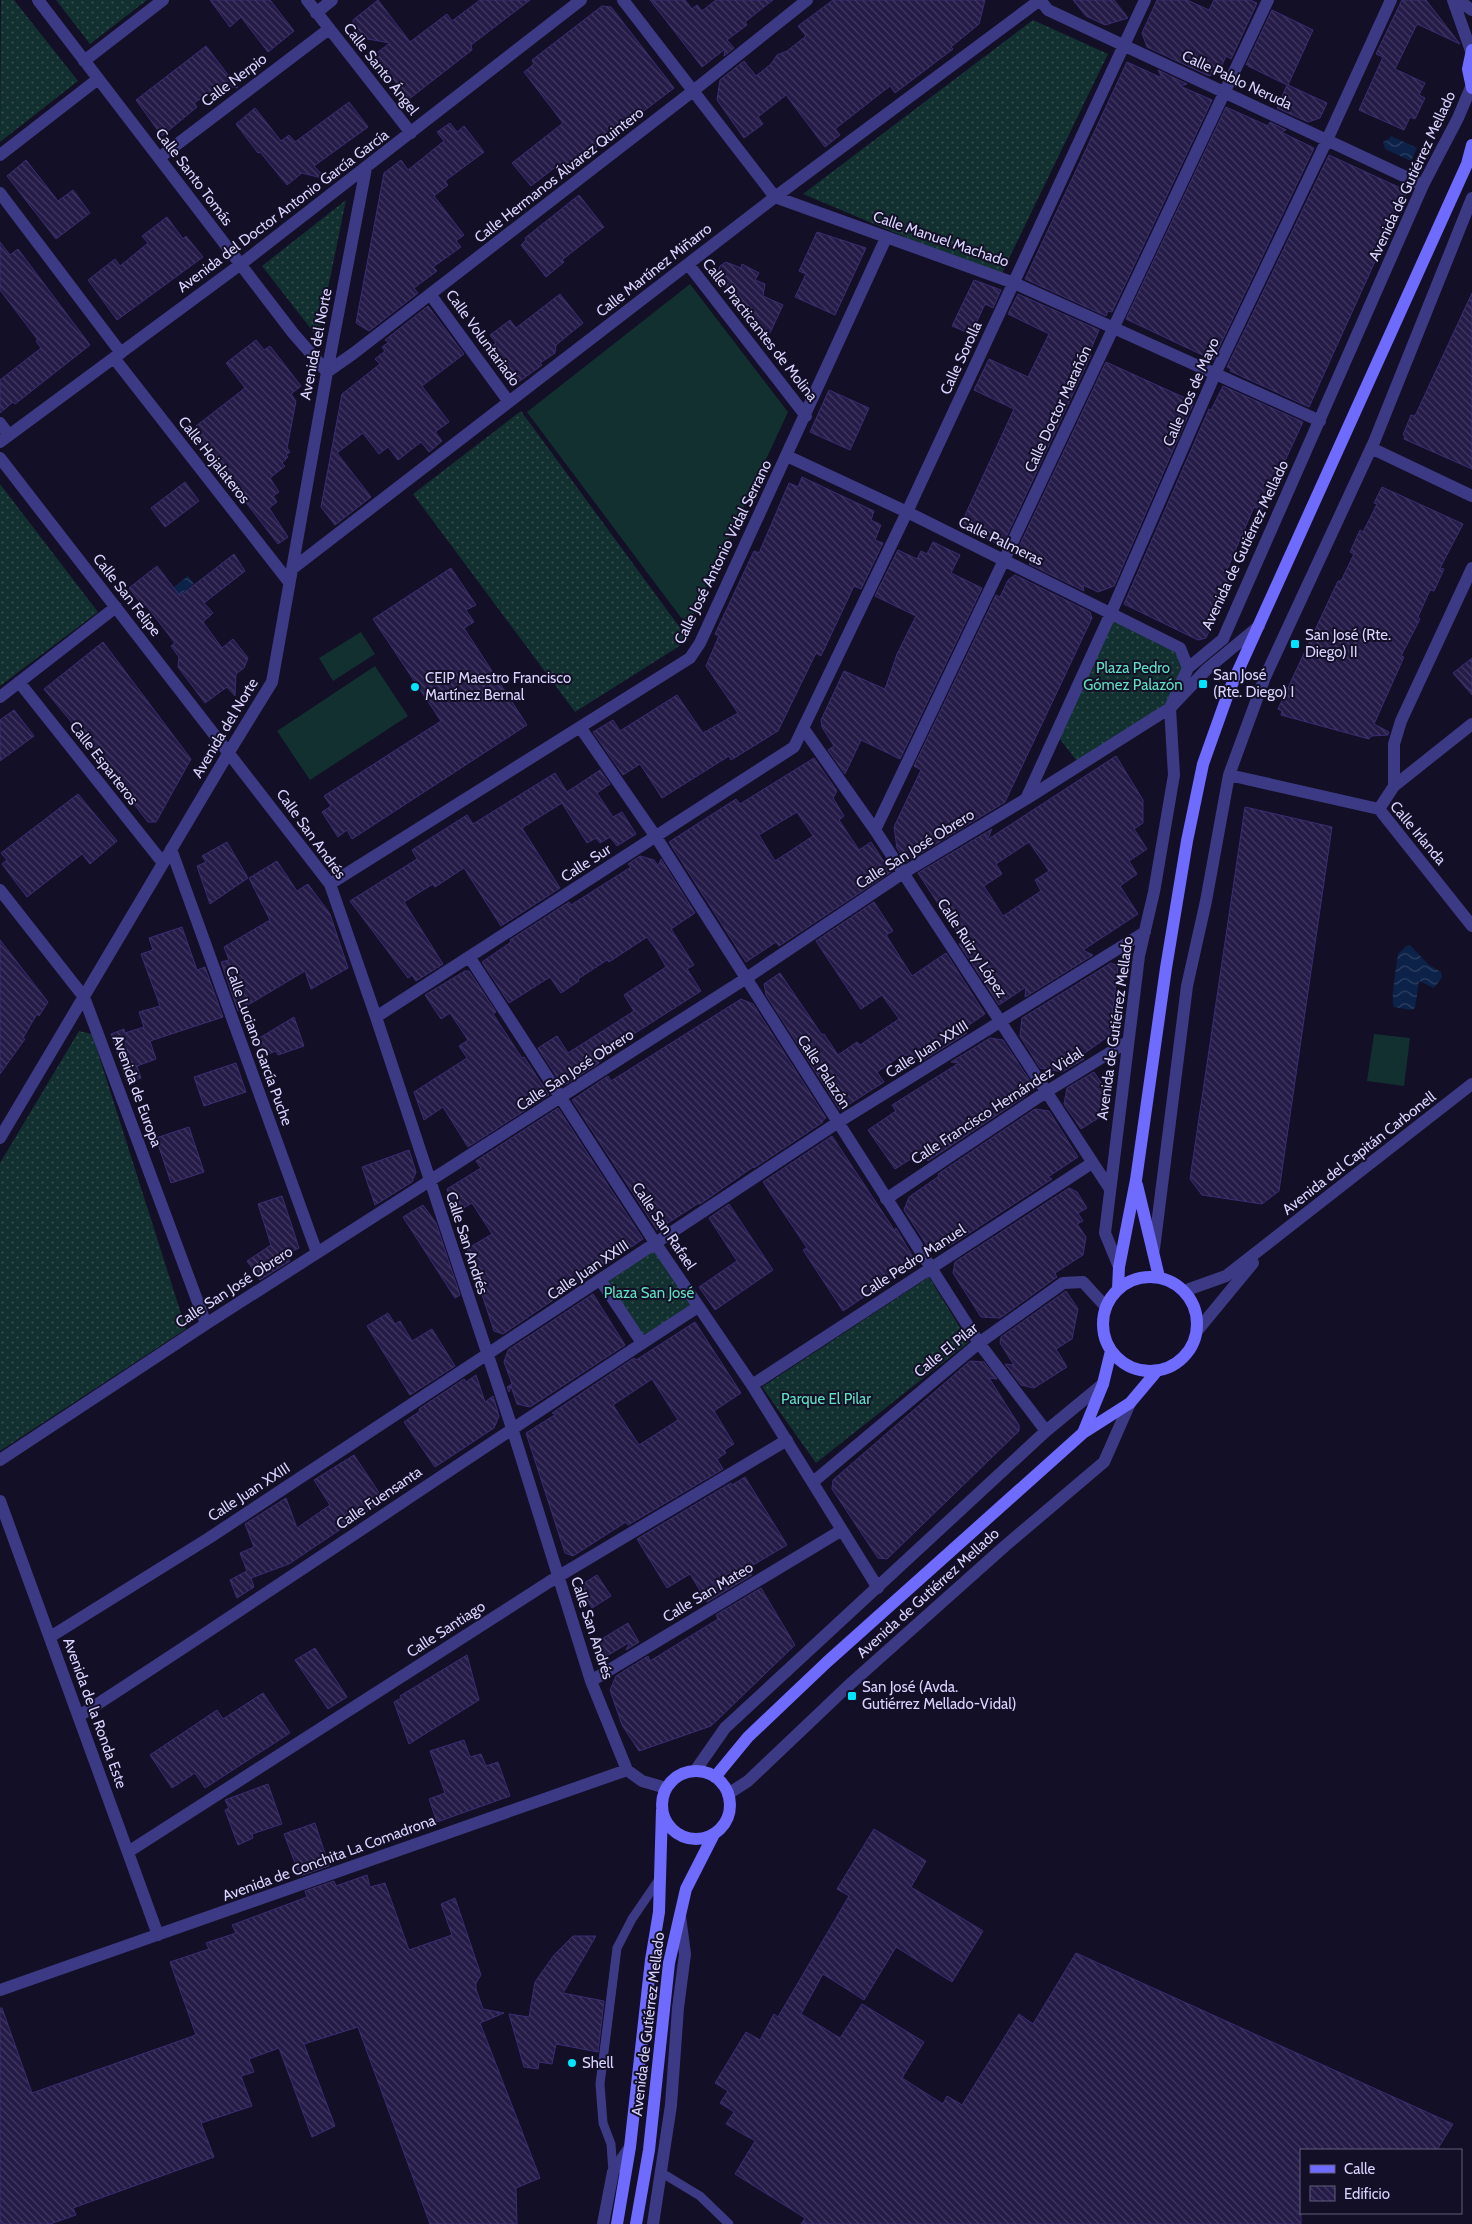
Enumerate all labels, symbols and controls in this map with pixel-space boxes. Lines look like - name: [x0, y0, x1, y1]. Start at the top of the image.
- street label: Calle Santo Ángel: [340, 19, 424, 119]
- street label: Calle Pablo Neruda: [1179, 47, 1296, 114]
- street label: Calle Nerpio: [198, 50, 270, 110]
- street label: Avenida de Gutiérrez Mellado: [1365, 88, 1459, 264]
- street label: Calle Hermanos Álvarez Quintero: [470, 103, 647, 247]
- street label: Calle Santo Tomás: [152, 125, 236, 229]
- street label: Avenida del Doctor Antonio García García: [174, 125, 393, 296]
- street label: Calle Manuel Machado: [871, 207, 1011, 271]
- street label: Calle Martínez Miñarro: [593, 219, 715, 321]
- street label: Calle Practicantes de Molina: [699, 255, 822, 406]
- street label: Avenida del Norte: [296, 286, 336, 401]
- street label: Calle Voluntariado: [442, 286, 524, 390]
- street label: Calle Sorolla: [936, 318, 986, 397]
- street label: Calle Dos de Mayo: [1159, 335, 1223, 449]
- street label: Calle Doctor Marañón: [1021, 343, 1095, 475]
- street label: Calle Hojalateros: [174, 413, 254, 507]
- street label: Calle José Antonio Vidal Serrano: [670, 457, 776, 647]
- street label: Avenida de Gutiérrez Mellado: [1198, 457, 1292, 633]
- street label: Calle Palmeras: [955, 513, 1047, 569]
- street label: Calle San Felipe: [89, 550, 165, 640]
- place label: San José (Rte. Diego) II: [1305, 626, 1391, 661]
- marker: San José (Rte. Diego) II: [1289, 638, 1301, 650]
- park label: Plaza Pedro Gómez Palazón: [1083, 659, 1183, 694]
- place label: San José (Rte. Diego) I: [1213, 666, 1294, 701]
- place label: CEIP Maestro Francisco Martínez Bernal: [425, 669, 571, 704]
- street label: Avenida del Norte: [188, 675, 262, 781]
- marker: San José (Rte. Diego) I: [1197, 678, 1209, 690]
- marker: CEIP Maestro Francisco Martínez Bernal: [409, 681, 421, 693]
- street label: Calle Esparteros: [66, 718, 142, 808]
- street label: Calle San Andrés: [272, 786, 350, 882]
- street label: Calle Irlanda: [1386, 797, 1450, 869]
- street label: Calle San José Obrero: [852, 805, 978, 893]
- street label: Calle Sur: [558, 840, 615, 886]
- street label: Calle Ruiz y López: [933, 895, 1011, 1001]
- street label: Avenida de Gutiérrez Mellado: [1093, 935, 1137, 1121]
- street label: Calle Luciano García Puche: [222, 964, 296, 1128]
- street label: Calle Juan XXIII: [882, 1016, 972, 1082]
- street label: Calle San José Obrero: [513, 1025, 637, 1115]
- street label: Calle Palazón: [793, 1032, 855, 1112]
- street label: Avenida de Europa: [108, 1033, 166, 1150]
- street label: Calle Francisco Hernández Vidal: [908, 1043, 1087, 1168]
- street label: Avenida del Capitán Carbonell: [1279, 1087, 1440, 1219]
- street label: Calle San Rafael: [628, 1179, 700, 1274]
- street label: Calle San Andrés: [442, 1190, 492, 1296]
- street label: Calle Pedro Manuel: [857, 1220, 969, 1302]
- street label: Calle Juan XXIII: [544, 1236, 632, 1304]
- street label: Calle San José Obrero: [172, 1242, 296, 1332]
- park label: Plaza San José: [604, 1284, 694, 1302]
- street label: Calle El Pilar: [910, 1319, 982, 1381]
- park label: Parque El Pilar: [781, 1390, 871, 1408]
- street label: Calle Juan XXIII: [205, 1459, 293, 1525]
- street label: Calle Fuensanta: [333, 1462, 426, 1533]
- street label: Avenida de Gutiérrez Mellado: [853, 1524, 1003, 1662]
- street label: Calle San Mateo: [660, 1558, 756, 1626]
- street label: Calle San Andrés: [567, 1575, 617, 1681]
- street label: Calle Santiago: [403, 1597, 489, 1661]
- street label: Avenida de la Ronda Este: [59, 1635, 131, 1791]
- place label: San José (Avda. Gutiérrez Mellado-Vidal): [862, 1678, 1017, 1713]
- marker: San José (Avda. Gutiérrez Mellado-Vidal): [846, 1690, 858, 1702]
- street label: Avenida de Conchita La Comadrona: [220, 1811, 439, 1905]
- street label: Avenida de Gutiérrez Mellado: [628, 1931, 668, 2117]
- place label: Shell: [582, 2054, 614, 2072]
- marker: Shell: [566, 2057, 578, 2069]
- legend: [1300, 2149, 1462, 2214]
- text: Calle: [1344, 2160, 1375, 2178]
- text: Edificio: [1344, 2185, 1390, 2203]

